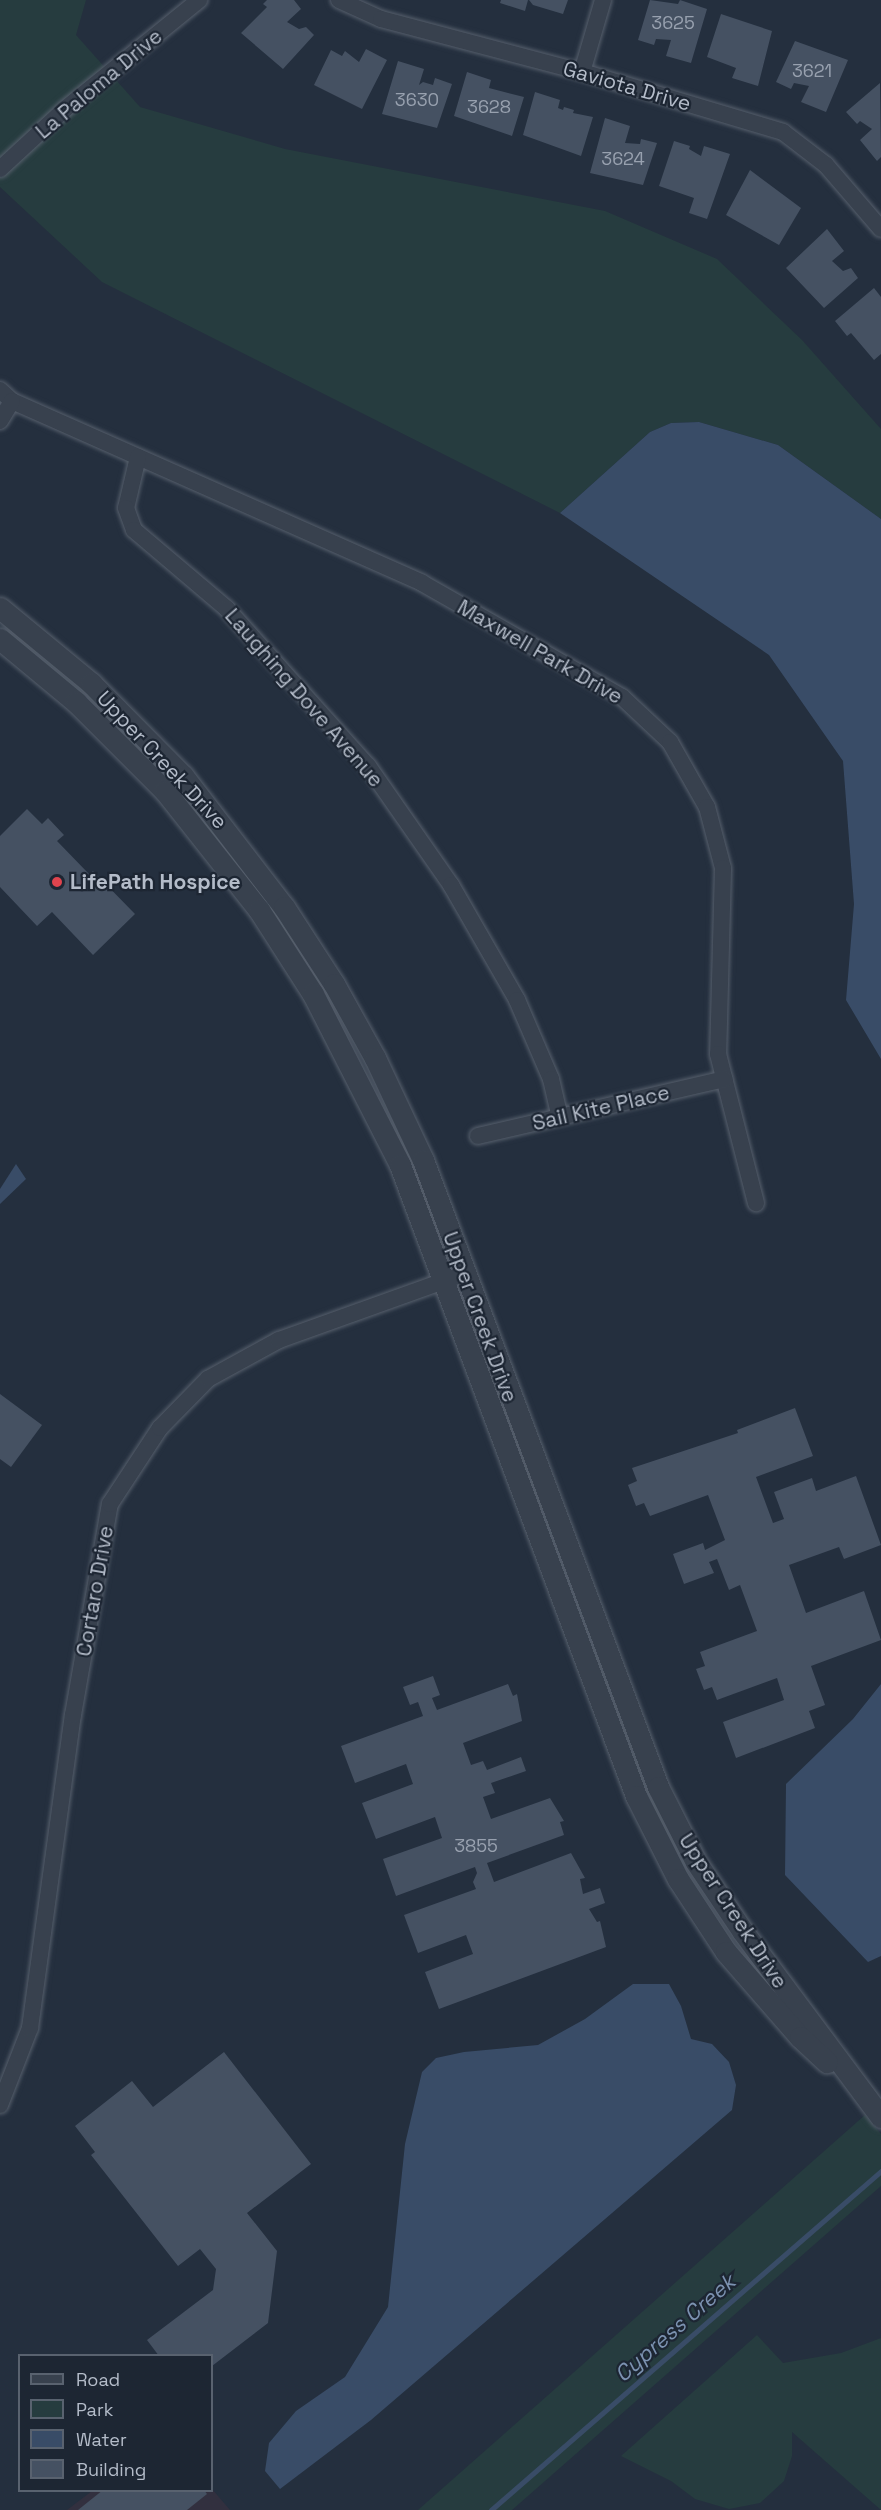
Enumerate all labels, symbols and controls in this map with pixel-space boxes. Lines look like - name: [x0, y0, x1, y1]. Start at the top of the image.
- house number: 3625: [651, 12, 695, 34]
- street label: La Paloma Drive: [31, 24, 167, 144]
- street label: Gaviota Drive: [560, 56, 694, 116]
- house number: 3621: [792, 60, 832, 82]
- house number: 3630: [395, 89, 439, 111]
- house number: 3628: [467, 96, 511, 118]
- house number: 3624: [601, 148, 645, 170]
- street label: Maxwell Park Drive: [453, 594, 627, 710]
- street label: Laughing Dove Avenue: [219, 603, 389, 793]
- street label: Upper Creek Drive: [92, 686, 232, 834]
- place label: LifePath Hospice: [70, 869, 241, 895]
- marker: LifePath Hospice: [48, 873, 66, 891]
- street label: Sail Kite Place: [530, 1080, 672, 1136]
- street label: Upper Creek Drive: [437, 1228, 523, 1406]
- street label: Cortaro Drive: [71, 1524, 119, 1658]
- street label: Upper Creek Drive: [674, 1829, 792, 1993]
- house number: 3855: [454, 1835, 498, 1857]
- water label: Cypress Creek: [609, 2268, 741, 2388]
- legend: [18, 2354, 213, 2492]
- text: Road: [76, 2368, 120, 2391]
- text: Park: [76, 2398, 113, 2421]
- text: Water: [76, 2428, 127, 2451]
- text: Building: [76, 2458, 146, 2481]

